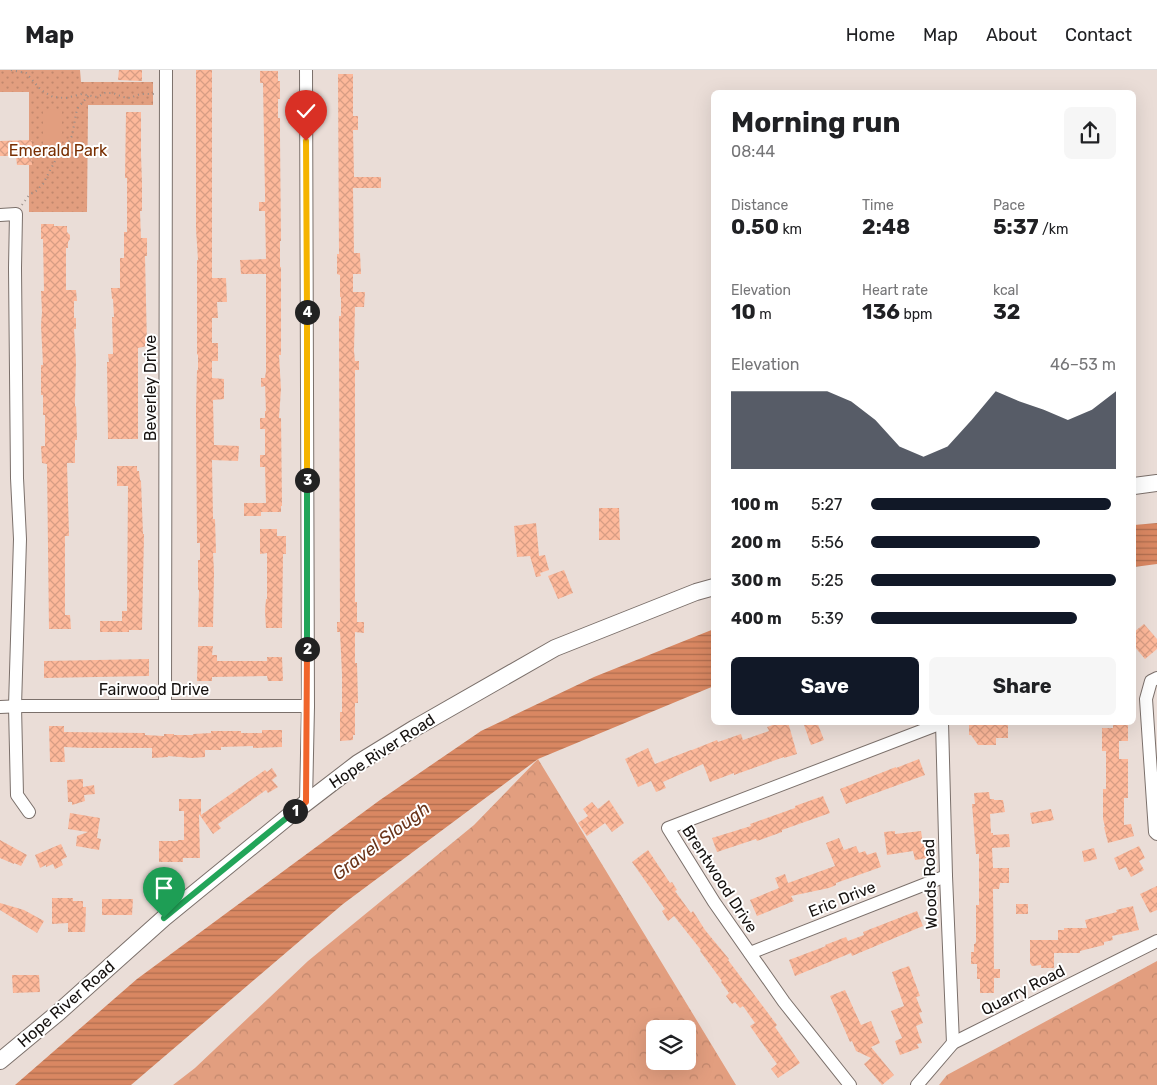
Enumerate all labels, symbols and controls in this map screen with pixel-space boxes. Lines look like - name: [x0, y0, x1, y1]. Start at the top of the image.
- text: Map: [25, 21, 74, 49]
- text: Home: [846, 24, 895, 46]
- text: Map: [923, 24, 958, 46]
- text: About: [986, 24, 1037, 46]
- text: Contact: [1065, 24, 1132, 46]
- pin: [285, 90, 327, 141]
- icon: check: [292, 97, 320, 125]
- text: Morning run: [731, 106, 900, 139]
- button: share: [1064, 107, 1116, 159]
- park label: Emerald Park: [9, 141, 108, 160]
- text: 08:44: [731, 142, 775, 161]
- text: Distance: [731, 197, 788, 214]
- text: Time: [862, 197, 894, 214]
- text: Pace: [993, 197, 1025, 214]
- text: 0.50: [731, 214, 779, 239]
- text: 2:48: [862, 214, 910, 239]
- text: 5:37: [993, 214, 1039, 239]
- text: km: [779, 221, 802, 238]
- text: /km: [1039, 221, 1068, 238]
- text: Elevation: [731, 282, 791, 299]
- text: Heart rate: [862, 282, 928, 299]
- text: kcal: [993, 282, 1019, 299]
- text: 10: [731, 299, 756, 324]
- text: 136: [862, 299, 900, 324]
- text: 32: [993, 299, 1021, 324]
- pin: 4: [294, 300, 320, 324]
- text: 4: [303, 304, 312, 321]
- text: m: [756, 306, 772, 323]
- text: bpm: [900, 306, 933, 323]
- street label: Beverley Drive: [141, 335, 160, 441]
- text: Elevation: [731, 355, 800, 374]
- text: 46–53 m: [1050, 355, 1116, 374]
- pin: 3: [294, 468, 320, 492]
- text: 3: [303, 472, 312, 489]
- text: 100 m: [731, 495, 779, 514]
- text: 5:27: [811, 495, 842, 514]
- text: 200 m: [731, 533, 781, 552]
- text: 5:56: [811, 533, 844, 552]
- text: 300 m: [731, 571, 781, 590]
- text: 5:25: [811, 571, 844, 590]
- text: 400 m: [731, 609, 782, 628]
- text: 5:39: [811, 609, 844, 628]
- pin: 2: [294, 636, 320, 662]
- text: 2: [303, 641, 312, 658]
- button: Save: [731, 657, 919, 715]
- button: Share: [929, 657, 1116, 715]
- street label: Fairwood Drive: [99, 680, 209, 699]
- street label: Hope River Road: [325, 710, 439, 792]
- water label: Gravel Slough: [328, 797, 434, 885]
- pin: 1: [282, 798, 308, 824]
- text: 1: [292, 803, 299, 820]
- street label: Brentwood Drive: [678, 822, 762, 936]
- street label: Woods Road: [919, 839, 941, 929]
- pin: [143, 867, 185, 918]
- icon: arrive: [150, 874, 178, 902]
- street label: Eric Drive: [806, 877, 878, 921]
- street label: Hope River Road: [14, 957, 118, 1051]
- street label: Quarry Road: [978, 961, 1068, 1019]
- map controls: [646, 1020, 696, 1070]
- button: layers: [646, 1020, 696, 1070]

